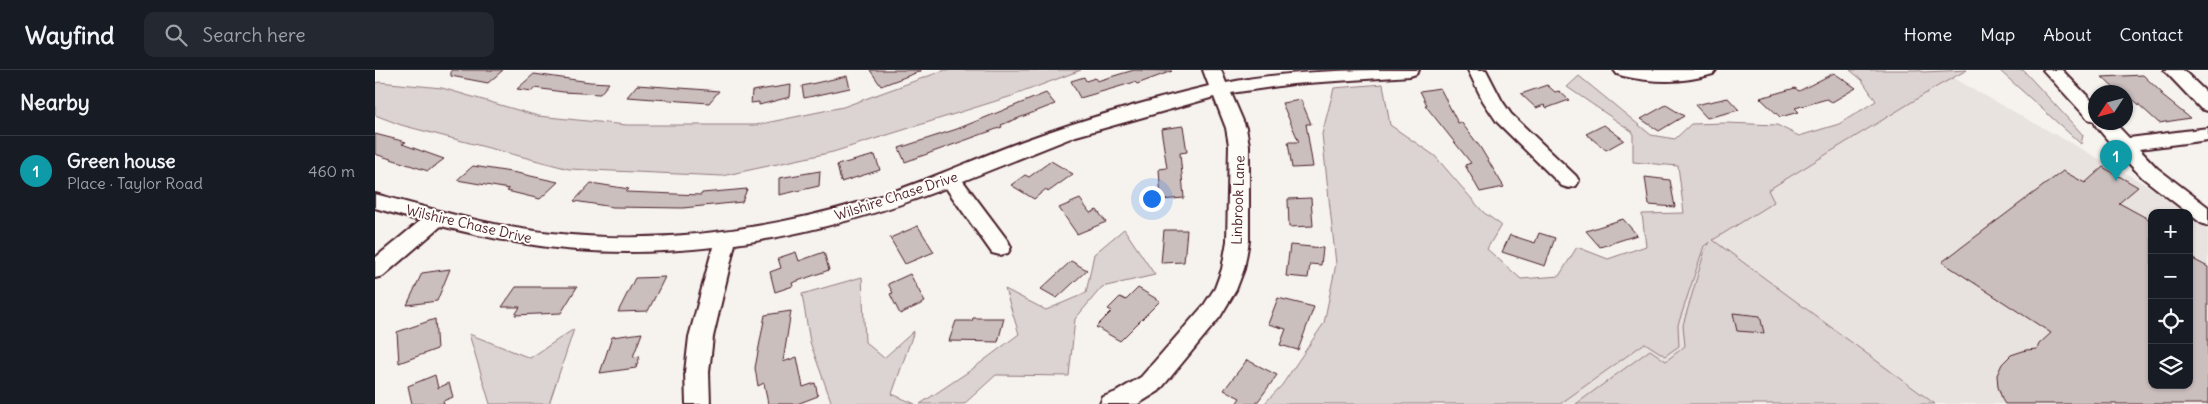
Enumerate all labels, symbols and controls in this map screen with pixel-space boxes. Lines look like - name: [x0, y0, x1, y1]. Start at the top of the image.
- search box: [144, 12, 494, 57]
- text: Wayfind: [25, 20, 114, 50]
- icon: search: [162, 21, 190, 49]
- text: Search here: [202, 23, 306, 47]
- text: Home: [1904, 23, 1952, 46]
- text: Map: [1980, 23, 2015, 46]
- text: About: [2043, 23, 2091, 46]
- text: Contact: [2119, 23, 2183, 46]
- north arrow: [2088, 85, 2133, 130]
- text: Nearby: [20, 89, 90, 116]
- pin: 1: [2100, 140, 2132, 181]
- text: Green house: [67, 149, 176, 173]
- street label: Linbrook Lane: [1227, 155, 1249, 245]
- text: 1: [33, 161, 39, 181]
- text: 460 m: [308, 161, 355, 181]
- street label: Wilshire Chase Drive: [832, 168, 960, 224]
- text: Place · Taylor Road: [67, 173, 203, 193]
- your location: [1139, 186, 1165, 212]
- street label: Wilshire Chase Drive: [404, 201, 534, 247]
- map controls: [2148, 209, 2193, 389]
- button: +: [2148, 209, 2193, 254]
- button: −: [2148, 254, 2193, 299]
- button: locate: [2148, 299, 2193, 344]
- button: layers: [2148, 344, 2193, 389]

